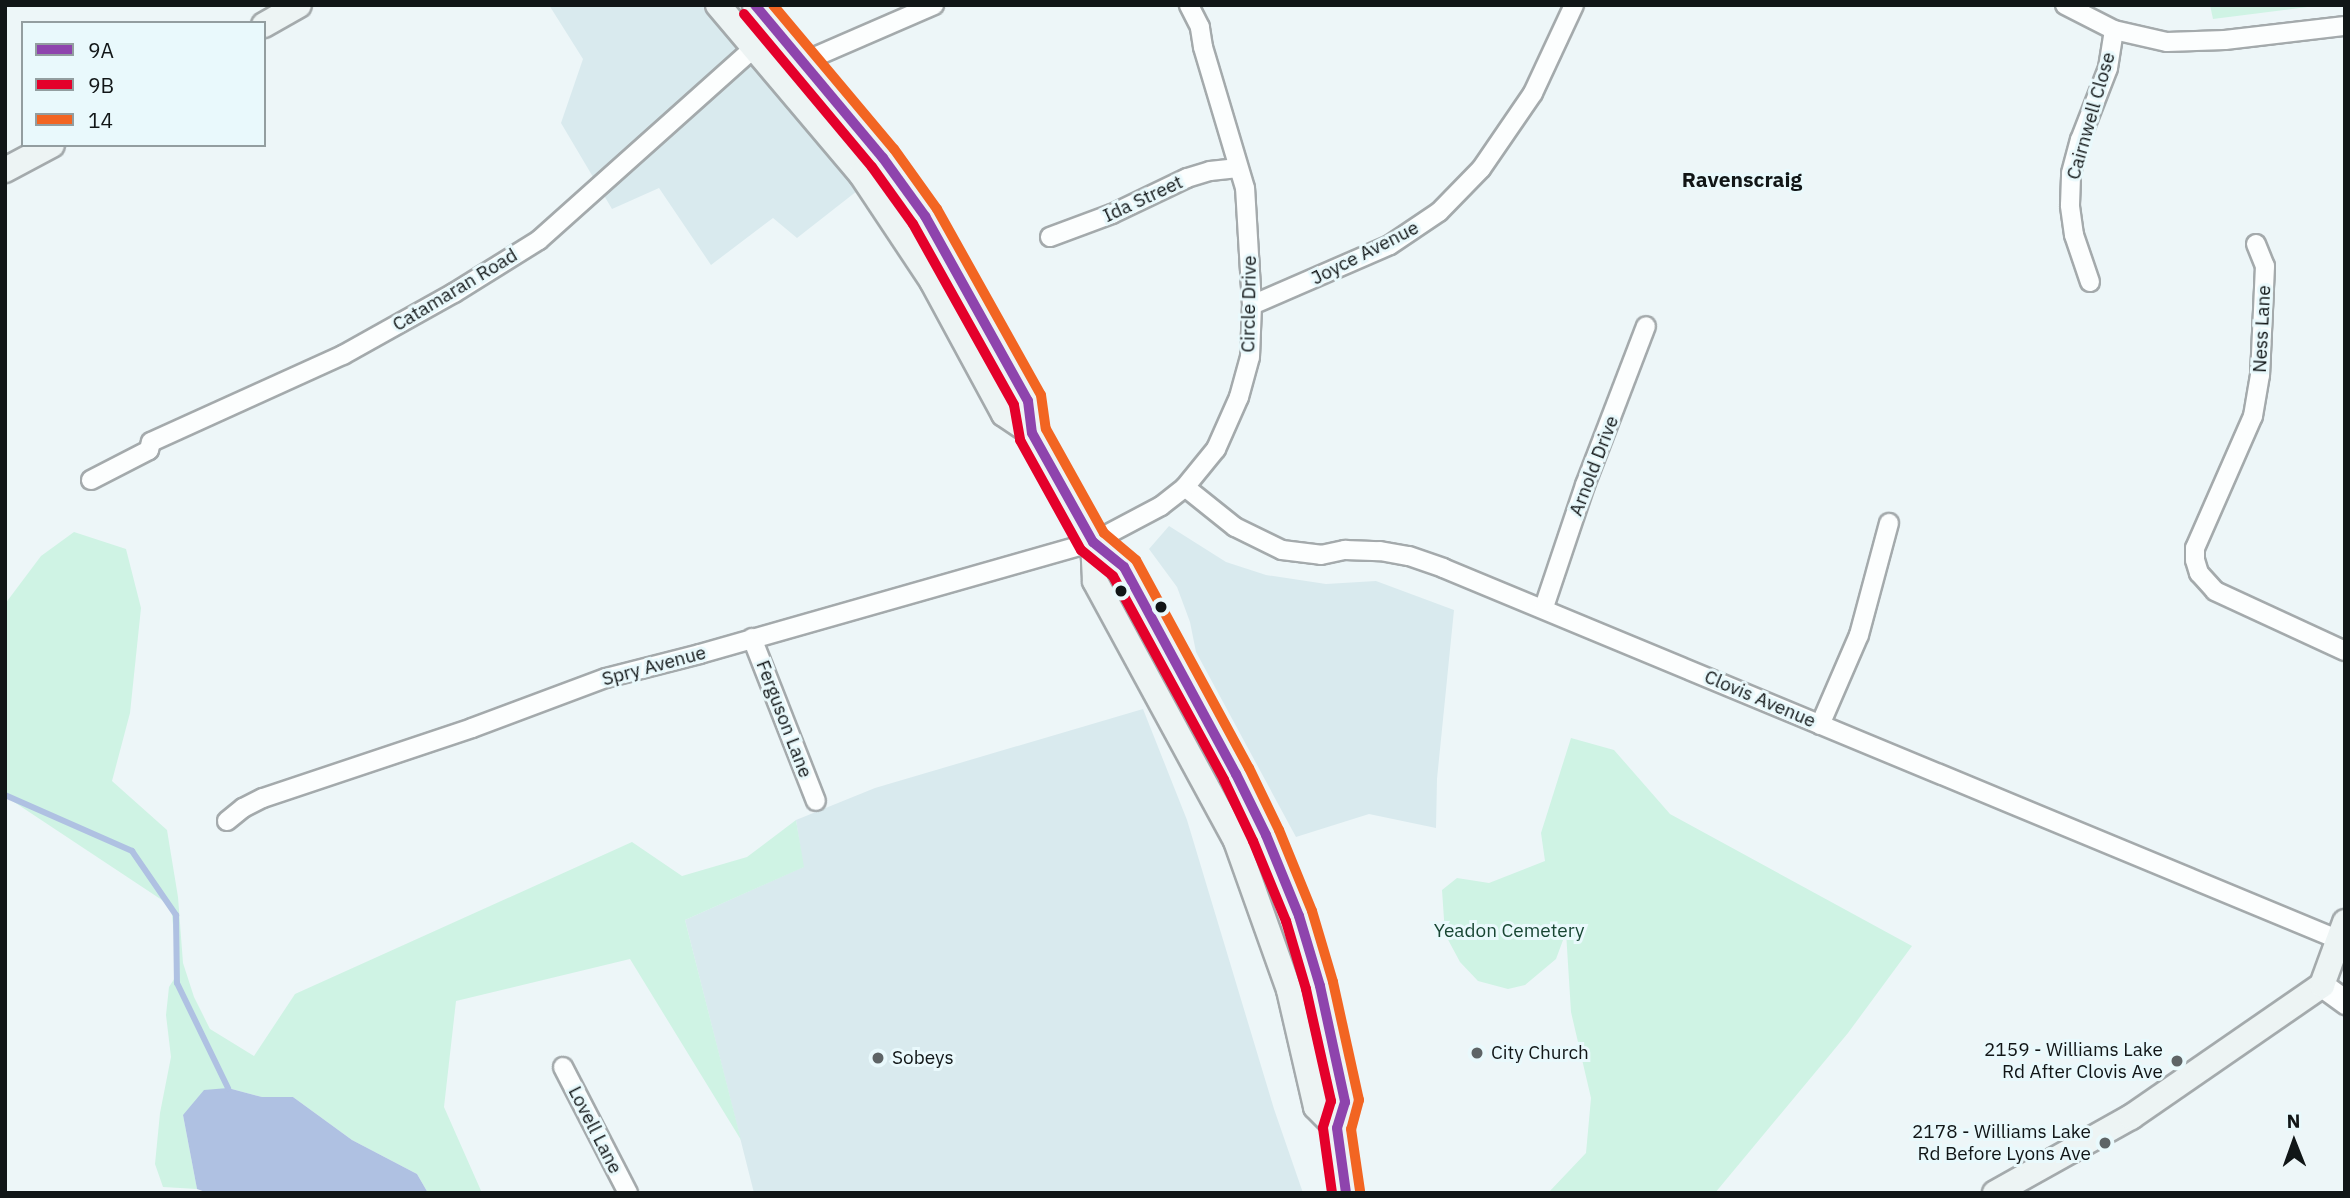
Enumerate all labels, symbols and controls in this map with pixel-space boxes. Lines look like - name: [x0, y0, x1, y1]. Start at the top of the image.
- legend: [21, 21, 266, 147]
- text: 9A: [88, 36, 114, 64]
- street label: Cairnwell Close: [2062, 50, 2120, 182]
- text: 9B: [88, 71, 114, 99]
- text: 14: [88, 106, 113, 134]
- district label: Ravenscraig: [1682, 166, 1802, 192]
- street label: Ida Street: [1100, 171, 1186, 227]
- street label: Joyce Avenue: [1308, 216, 1422, 290]
- street label: Catamaran Road: [388, 244, 522, 336]
- street label: Circle Drive: [1237, 255, 1261, 353]
- street label: Ness Lane: [2248, 285, 2276, 373]
- street label: Arnold Drive: [1564, 413, 1624, 519]
- unlabelled marker: [1114, 584, 1128, 598]
- unlabelled marker: [1154, 600, 1168, 614]
- street label: Spry Avenue: [600, 641, 708, 691]
- street label: Ferguson Lane: [751, 657, 817, 781]
- street label: Clovis Avenue: [1701, 665, 1819, 733]
- park label: Yeadon Cemetery: [1434, 920, 1584, 942]
- place label: 2159 - Williams Lake Rd After Clovis Ave: [1984, 1039, 2163, 1083]
- place label: City Church: [1491, 1042, 1589, 1064]
- marker: City Church: [1469, 1045, 1485, 1061]
- place label: Sobeys: [892, 1047, 954, 1069]
- marker: Sobeys: [870, 1050, 886, 1066]
- marker: 2159 - Williams Lake Rd After Clovis Ave: [2169, 1053, 2185, 1069]
- street label: Lovell Lane: [563, 1082, 627, 1178]
- north arrow: [2259, 1107, 2329, 1177]
- text: N: [2287, 1109, 2301, 1133]
- place label: 2178 - Williams Lake Rd Before Lyons Ave: [1912, 1121, 2091, 1165]
- marker: 2178 - Williams Lake Rd Before Lyons Ave: [2097, 1135, 2113, 1151]

